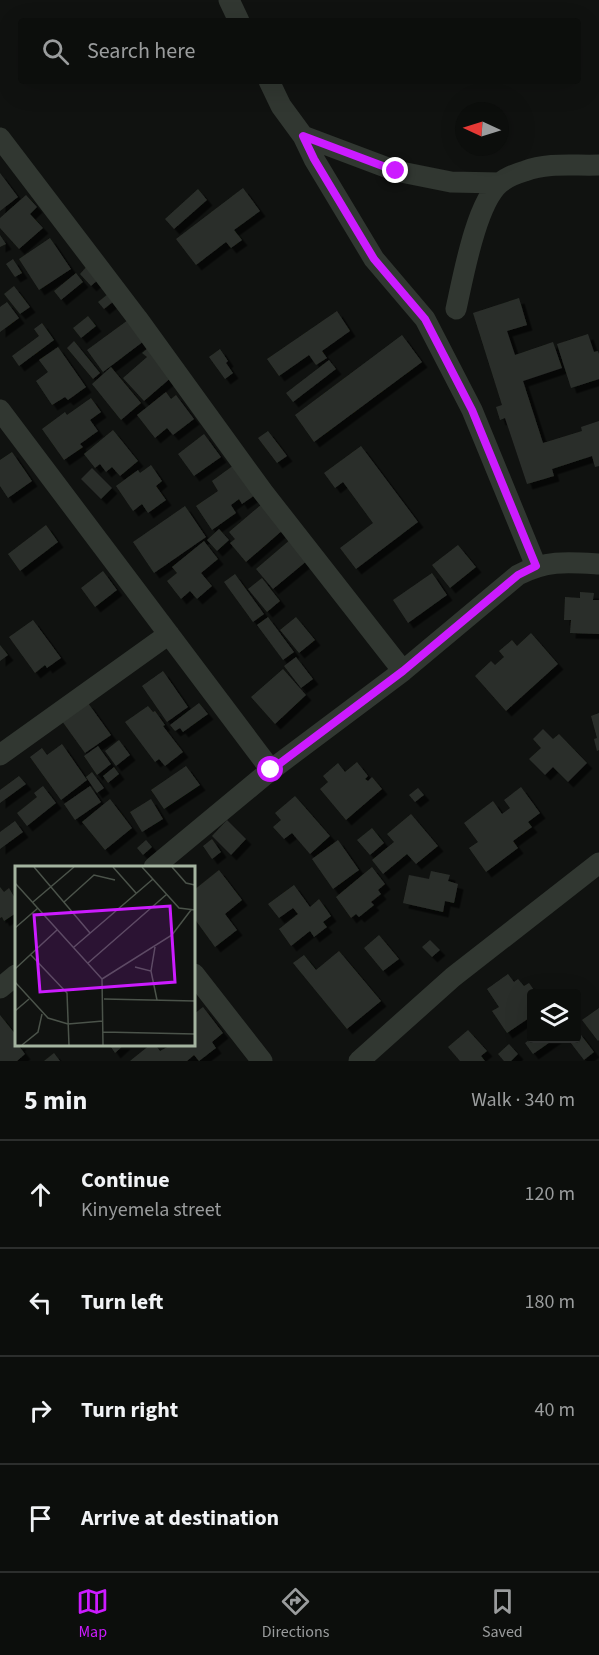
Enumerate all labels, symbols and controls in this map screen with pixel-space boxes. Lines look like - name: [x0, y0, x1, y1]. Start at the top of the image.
- search box: [18, 18, 581, 84]
- icon: search: [39, 35, 72, 68]
- text: Search here: [87, 35, 195, 67]
- north arrow: [455, 102, 509, 156]
- route end: [382, 157, 408, 183]
- route start: [257, 756, 283, 782]
- inset map: [15, 866, 195, 1046]
- map controls: [527, 989, 581, 1043]
- button: layers: [527, 989, 581, 1043]
- text: 5 min: [24, 1082, 87, 1119]
- text: Walk · 340 m: [471, 1086, 575, 1114]
- text: Continue: [81, 1164, 170, 1196]
- icon: ahead: [24, 1178, 57, 1211]
- text: 120 m: [525, 1180, 575, 1208]
- text: Kinyemela street: [81, 1196, 221, 1224]
- icon: left: [24, 1286, 57, 1319]
- text: Turn left: [81, 1286, 163, 1318]
- text: 180 m: [525, 1288, 575, 1316]
- icon: right: [24, 1394, 57, 1427]
- text: Turn right: [81, 1394, 178, 1426]
- text: 40 m: [535, 1396, 575, 1424]
- icon: arrive: [24, 1502, 57, 1535]
- text: Arrive at destination: [81, 1502, 279, 1534]
- tab: Map: [76, 1585, 109, 1643]
- tab: Directions: [262, 1585, 329, 1643]
- tab: Saved: [482, 1585, 523, 1643]

